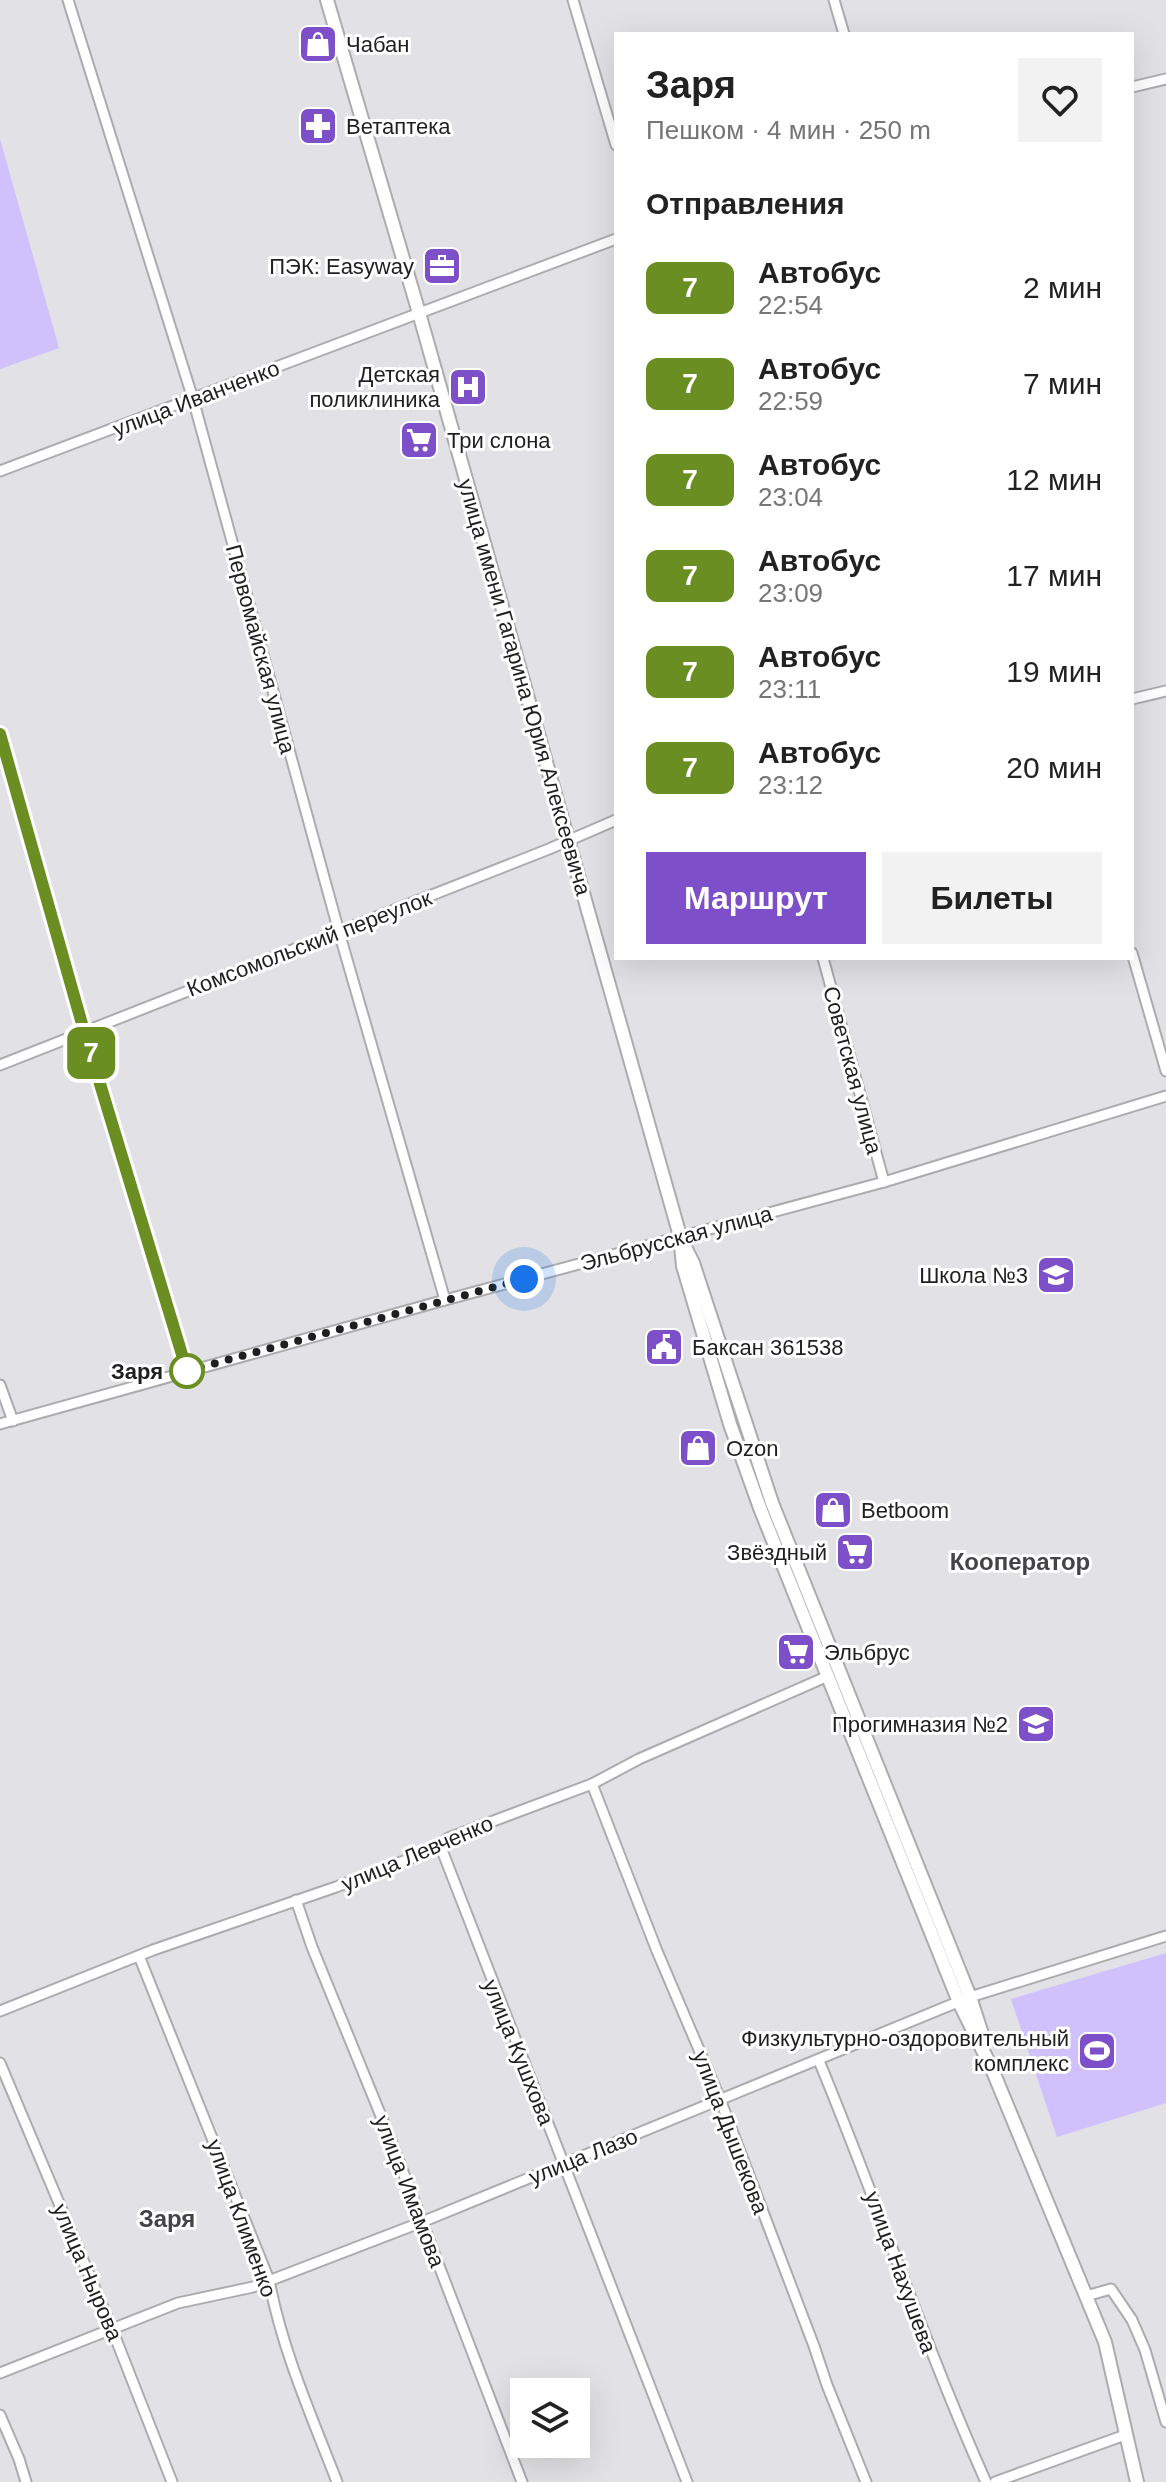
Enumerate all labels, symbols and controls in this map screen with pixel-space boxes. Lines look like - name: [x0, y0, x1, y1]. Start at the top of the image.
- shop icon: Чабан: [297, 23, 339, 65]
- place label: Чабан: [346, 32, 409, 57]
- button: heart: [1018, 58, 1102, 142]
- text: Заря: [646, 64, 736, 106]
- pharmacy icon: Ветаптека: [297, 105, 339, 147]
- place label: Ветаптека: [346, 114, 451, 139]
- text: Пешком · 4 мин · 250 m: [646, 115, 931, 145]
- text: Отправления: [646, 187, 845, 220]
- office icon: ПЭК: Easyway: [421, 245, 463, 287]
- place label: ПЭК: Easyway: [269, 254, 414, 279]
- text: Автобус: [758, 256, 881, 289]
- text: 2 мин: [1023, 271, 1102, 304]
- text: 7: [682, 272, 698, 303]
- text: 22:54: [758, 290, 823, 320]
- text: Автобус: [758, 352, 881, 385]
- street label: улица Иванченко: [109, 355, 283, 442]
- place label: Детская поликлиника: [309, 362, 441, 412]
- hospital icon: Детская поликлиника: [447, 366, 489, 408]
- text: 7 мин: [1023, 367, 1102, 400]
- text: 7: [682, 368, 698, 399]
- text: 22:59: [758, 386, 823, 416]
- supermarket icon: Три слона: [398, 419, 440, 461]
- place label: Три слона: [447, 428, 551, 453]
- text: Автобус: [758, 448, 881, 481]
- text: 12 мин: [1006, 463, 1102, 496]
- text: 7: [682, 464, 698, 495]
- street label: улица имени Гагарина Юрия Алексеевича: [453, 476, 596, 899]
- text: 23:04: [758, 482, 823, 512]
- street label: Первомайская улица: [221, 542, 301, 757]
- text: Автобус: [758, 544, 881, 577]
- text: 17 мин: [1006, 559, 1102, 592]
- text: 7: [682, 560, 698, 591]
- text: 23:09: [758, 578, 823, 608]
- text: Автобус: [758, 640, 881, 673]
- text: 19 мин: [1006, 655, 1102, 688]
- text: 7: [682, 656, 698, 687]
- text: 23:11: [758, 674, 821, 704]
- text: Автобус: [758, 736, 881, 769]
- text: 20 мин: [1006, 751, 1102, 784]
- text: 7: [682, 752, 698, 783]
- text: 23:12: [758, 770, 823, 800]
- button: Маршрут: [646, 852, 866, 944]
- button: Билеты: [882, 852, 1102, 944]
- street label: Комсомольский переулок: [183, 885, 435, 1002]
- street label: Советская улица: [818, 983, 887, 1158]
- line badge: 7: [65, 1027, 117, 1079]
- text: 7: [83, 1037, 99, 1068]
- street label: Эльбрусская улица: [577, 1201, 776, 1276]
- school or university icon: Школа №3: [1035, 1254, 1077, 1296]
- your location: [504, 1259, 544, 1299]
- place label: Школа №3: [919, 1263, 1028, 1288]
- public building icon: Баксан 361538: [643, 1326, 685, 1368]
- place label: Баксан 361538: [692, 1335, 843, 1360]
- marker: Заря: [170, 1354, 204, 1388]
- place label: Заря: [111, 1359, 163, 1384]
- shop icon: Ozon: [677, 1427, 719, 1469]
- place label: Ozon: [726, 1436, 779, 1461]
- shop icon: Betboom: [812, 1489, 854, 1531]
- place label: Betboom: [861, 1498, 949, 1523]
- supermarket icon: Звёздный: [834, 1531, 876, 1573]
- place label: Звёздный: [727, 1540, 827, 1565]
- district label: Кооператор: [950, 1548, 1090, 1575]
- supermarket icon: Эльбрус: [775, 1631, 817, 1673]
- place label: Эльбрус: [824, 1640, 910, 1665]
- school or university icon: Прогимназия №2: [1015, 1703, 1057, 1745]
- place label: Прогимназия №2: [832, 1712, 1008, 1737]
- street label: улица Левченко: [338, 1810, 497, 1897]
- street label: улица Кушхова: [478, 1976, 559, 2129]
- place label: Физкультурно-оздоровительный комплекс: [741, 2026, 1069, 2076]
- sports icon: Физкультурно-оздоровительный комплекс: [1076, 2030, 1118, 2072]
- street label: улица Дышекова: [688, 2047, 773, 2218]
- street label: улица Имамова: [369, 2112, 450, 2271]
- street label: улица Лазо: [525, 2123, 641, 2190]
- street label: улица Клименко: [201, 2136, 282, 2301]
- street label: улица Нахушева: [860, 2188, 942, 2357]
- street label: улица Нырова: [47, 2200, 128, 2345]
- district label: Заря: [139, 2205, 195, 2232]
- map controls: [510, 2378, 590, 2458]
- button: layers: [510, 2378, 590, 2458]

